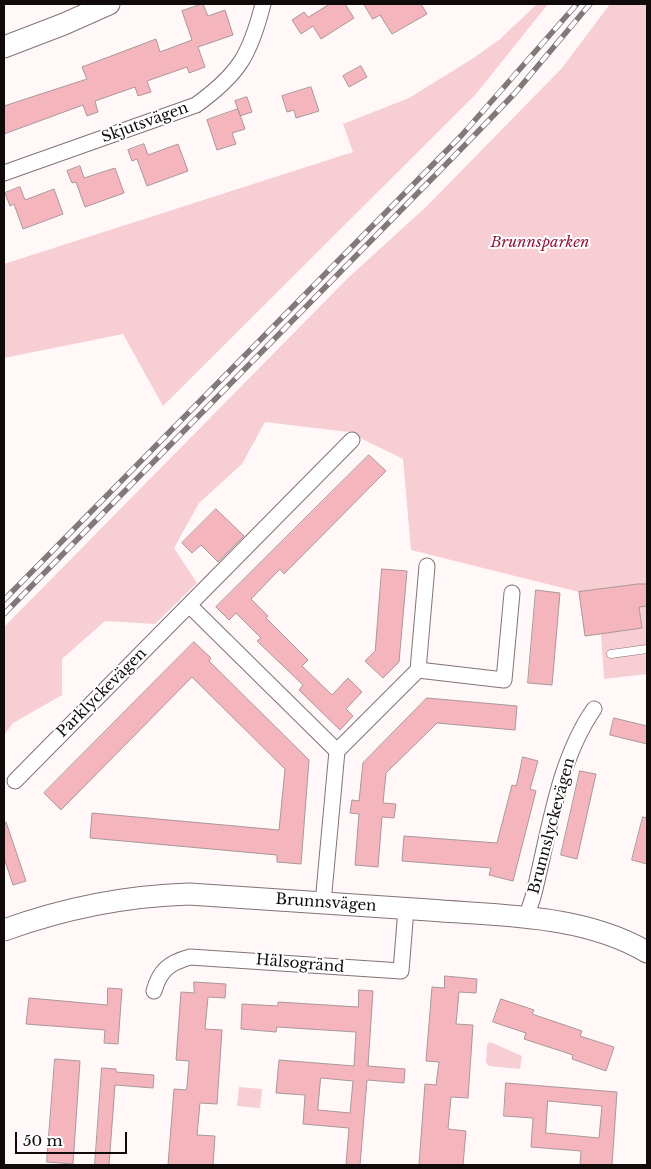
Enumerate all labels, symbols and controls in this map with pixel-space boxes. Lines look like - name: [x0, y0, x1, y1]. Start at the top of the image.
- street label: Skjutsvägen: [99, 99, 191, 147]
- park label: Brunnsparken: [491, 234, 589, 252]
- street label: Parklyckevägen: [54, 645, 150, 741]
- street label: Brunnslyckevägen: [525, 756, 579, 896]
- street label: Brunnsvägen: [275, 890, 377, 916]
- street label: Hälsogränd: [255, 951, 345, 977]
- scale bar: [18, 1122, 130, 1154]
- text: 50 m: [23, 1131, 63, 1150]

